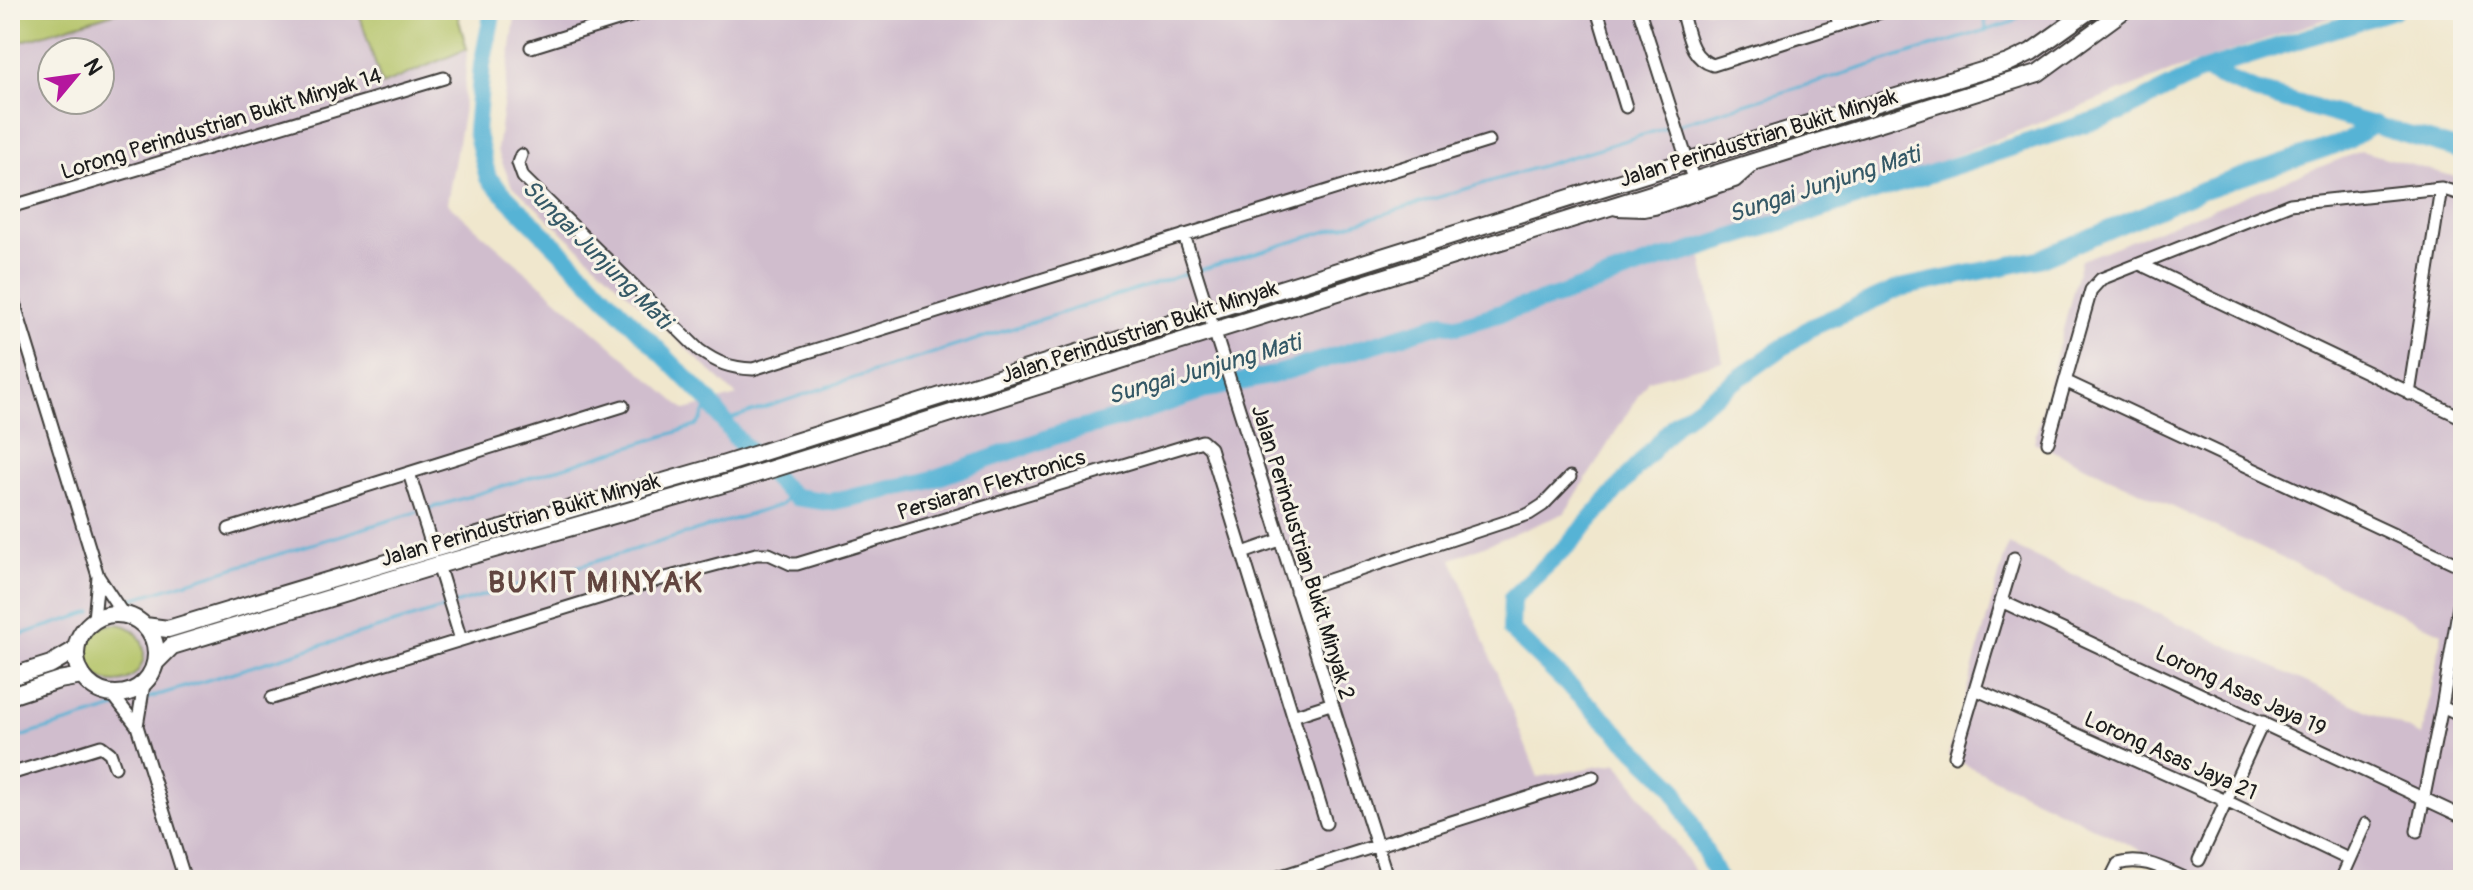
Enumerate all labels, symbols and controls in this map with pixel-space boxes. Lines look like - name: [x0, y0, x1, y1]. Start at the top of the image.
- north arrow: [36, 36, 116, 116]
- text: N: [77, 53, 109, 80]
- street label: Lorong Perindustrian Bukit Minyak 14: [57, 62, 385, 186]
- street label: Jalan Perindustrian Bukit Minyak: [1616, 82, 1901, 194]
- water label: Sungai Junjung Mati: [1725, 139, 1927, 229]
- water label: Sungai Junjung Mati: [516, 174, 680, 338]
- street label: Jalan Perindustrian Bukit Minyak: [997, 274, 1281, 390]
- water label: Sungai Junjung Mati: [1104, 327, 1307, 411]
- street label: Jalan Perindustrian Bukit Minyak 2: [1245, 402, 1361, 703]
- street label: Persiaran Flextronics: [894, 443, 1089, 527]
- street label: Jalan Perindustrian Bukit Minyak: [377, 467, 663, 573]
- district label: BUKIT MINYAK: [488, 564, 704, 601]
- street label: Lorong Asas Jaya 19: [2151, 639, 2331, 743]
- street label: Lorong Asas Jaya 21: [2080, 705, 2261, 807]

